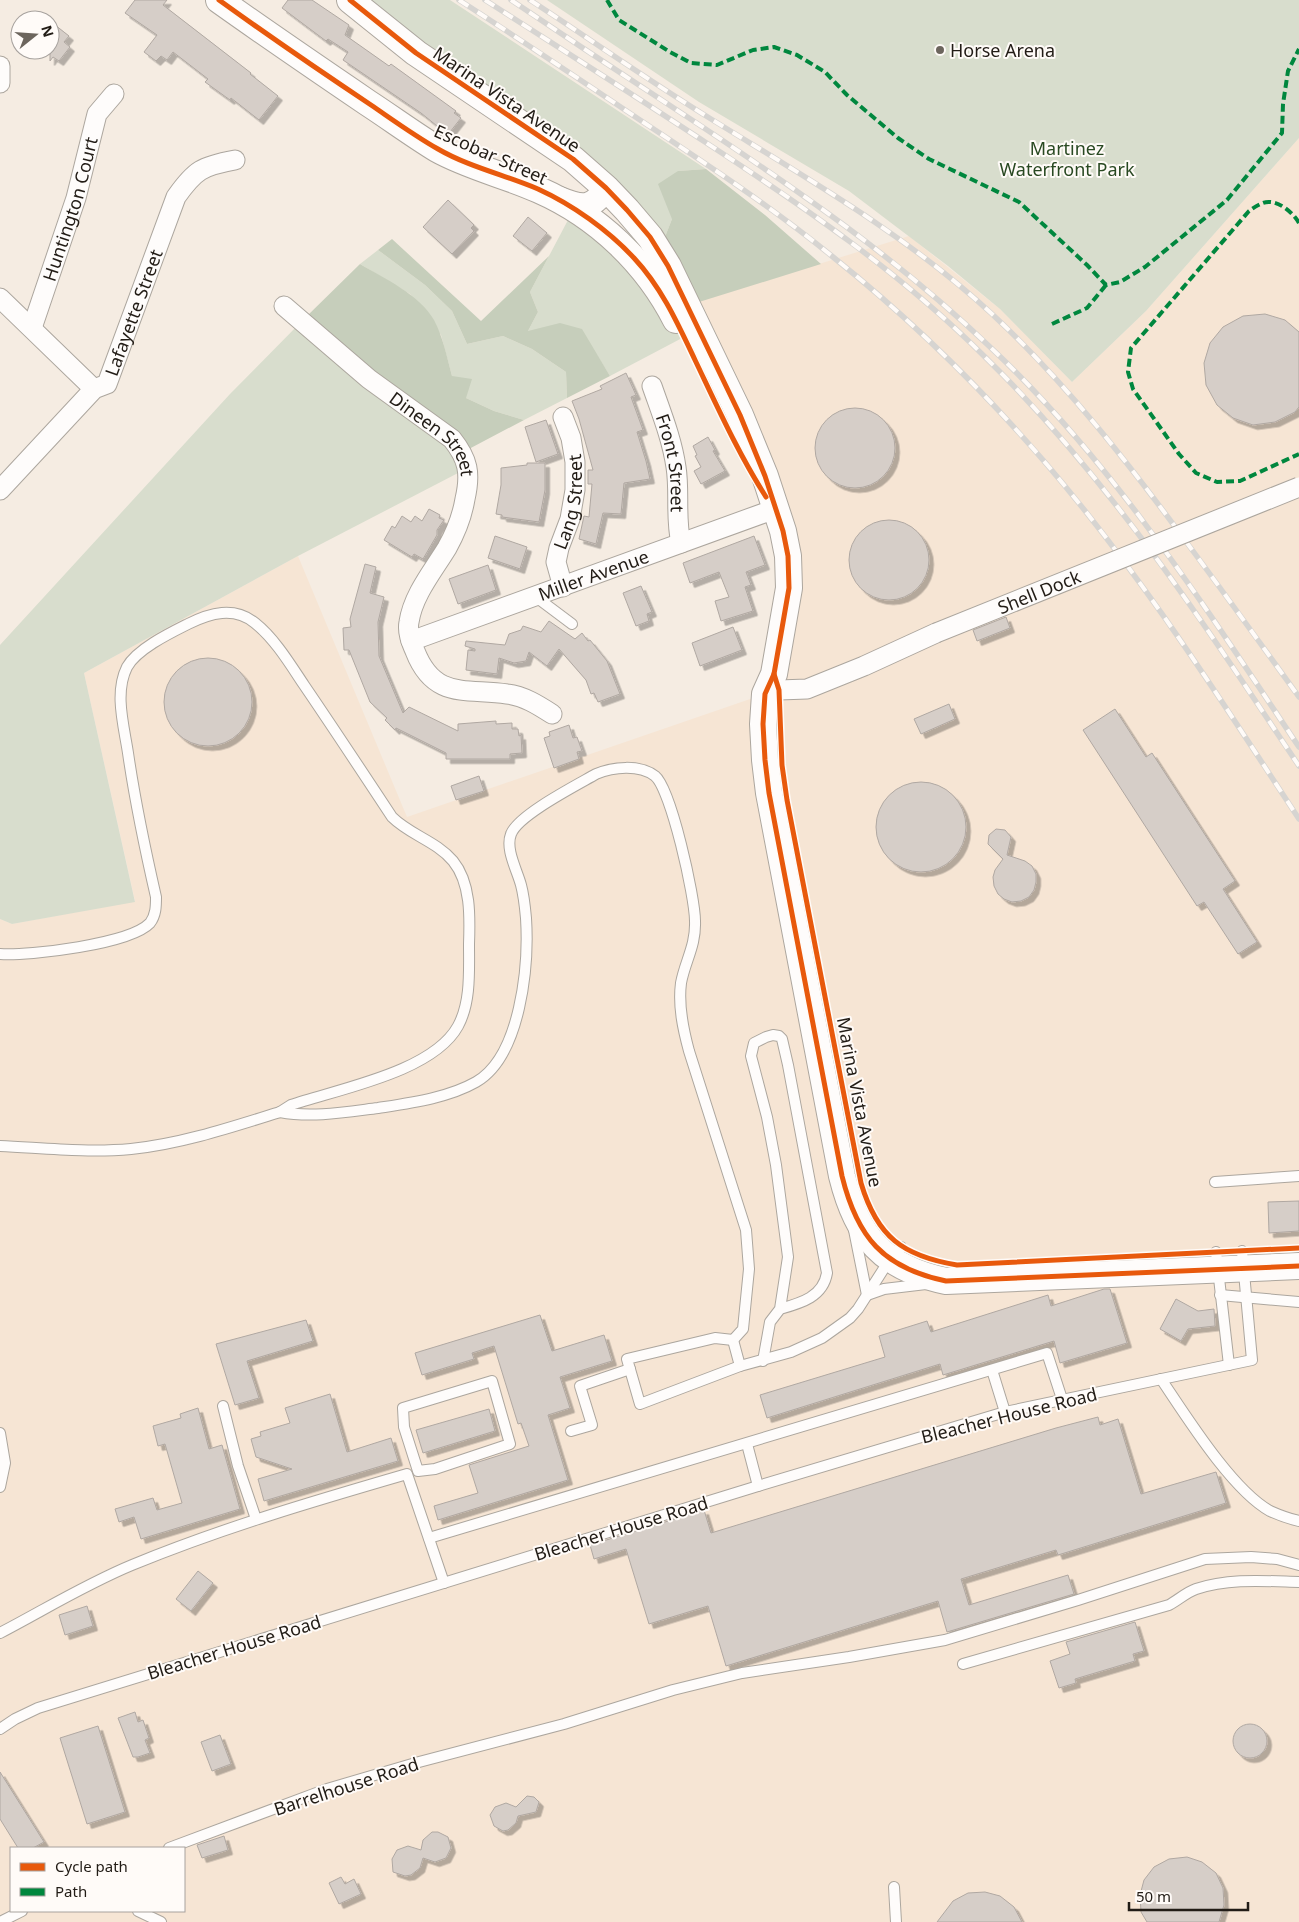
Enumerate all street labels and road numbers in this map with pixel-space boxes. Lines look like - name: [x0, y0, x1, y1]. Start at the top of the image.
- street label: Marina Vista Avenue: [429, 41, 585, 157]
- street label: Escobar Street: [431, 118, 552, 190]
- street label: Huntington Court: [37, 134, 103, 284]
- street label: Lafayette Street: [99, 245, 168, 379]
- street label: Dineen Street: [385, 386, 480, 478]
- street label: Front Street: [651, 410, 690, 513]
- street label: Lang Street: [548, 452, 587, 553]
- street label: Miller Avenue: [535, 544, 652, 606]
- street label: Shell Dock: [994, 564, 1084, 619]
- street label: Marina Vista Avenue: [832, 1015, 888, 1189]
- street label: Bleacher House Road: [918, 1382, 1100, 1448]
- street label: Bleacher House Road: [531, 1490, 711, 1566]
- street label: Bleacher House Road: [144, 1609, 324, 1685]
- street label: Barrelhouse Road: [271, 1751, 421, 1821]

